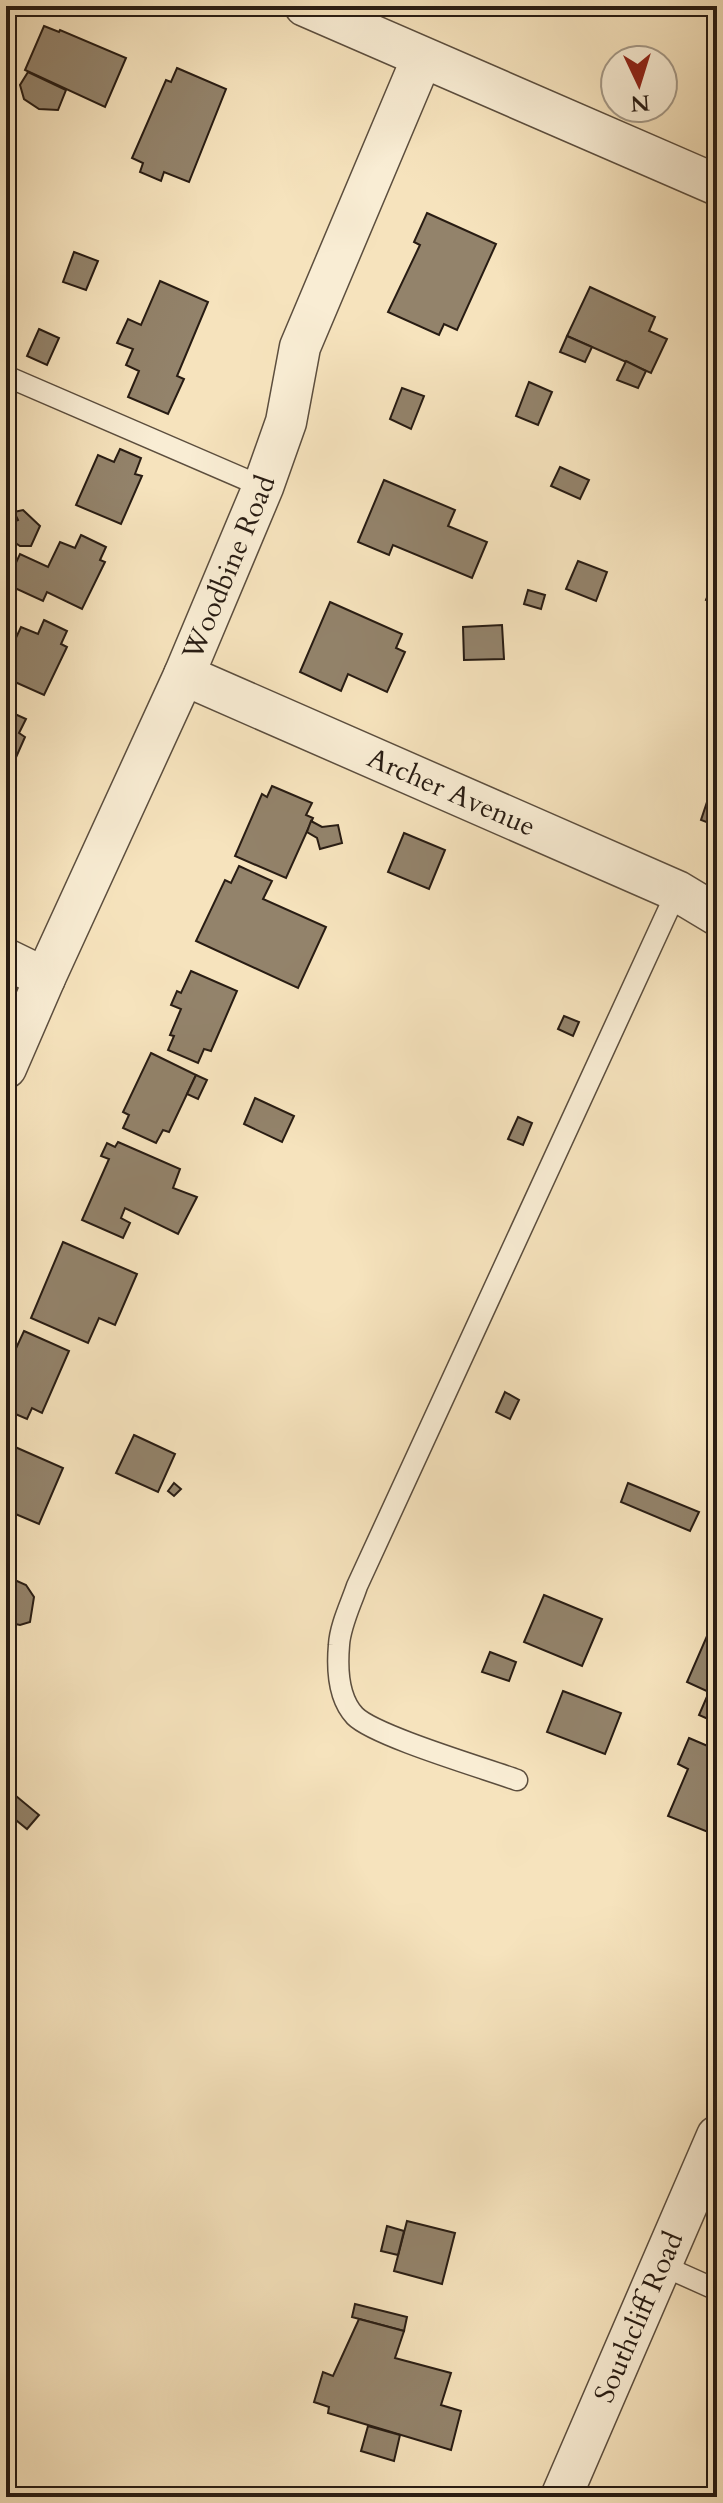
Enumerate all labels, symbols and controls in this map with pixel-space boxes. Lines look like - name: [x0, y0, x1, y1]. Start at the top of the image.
- north arrow: [599, 44, 679, 124]
- text: N: [630, 87, 651, 119]
- street label: Woodbine Road: [173, 470, 285, 667]
- street label: Archer Avenue: [362, 739, 541, 846]
- street label: Southcliff Road: [585, 2226, 692, 2408]

